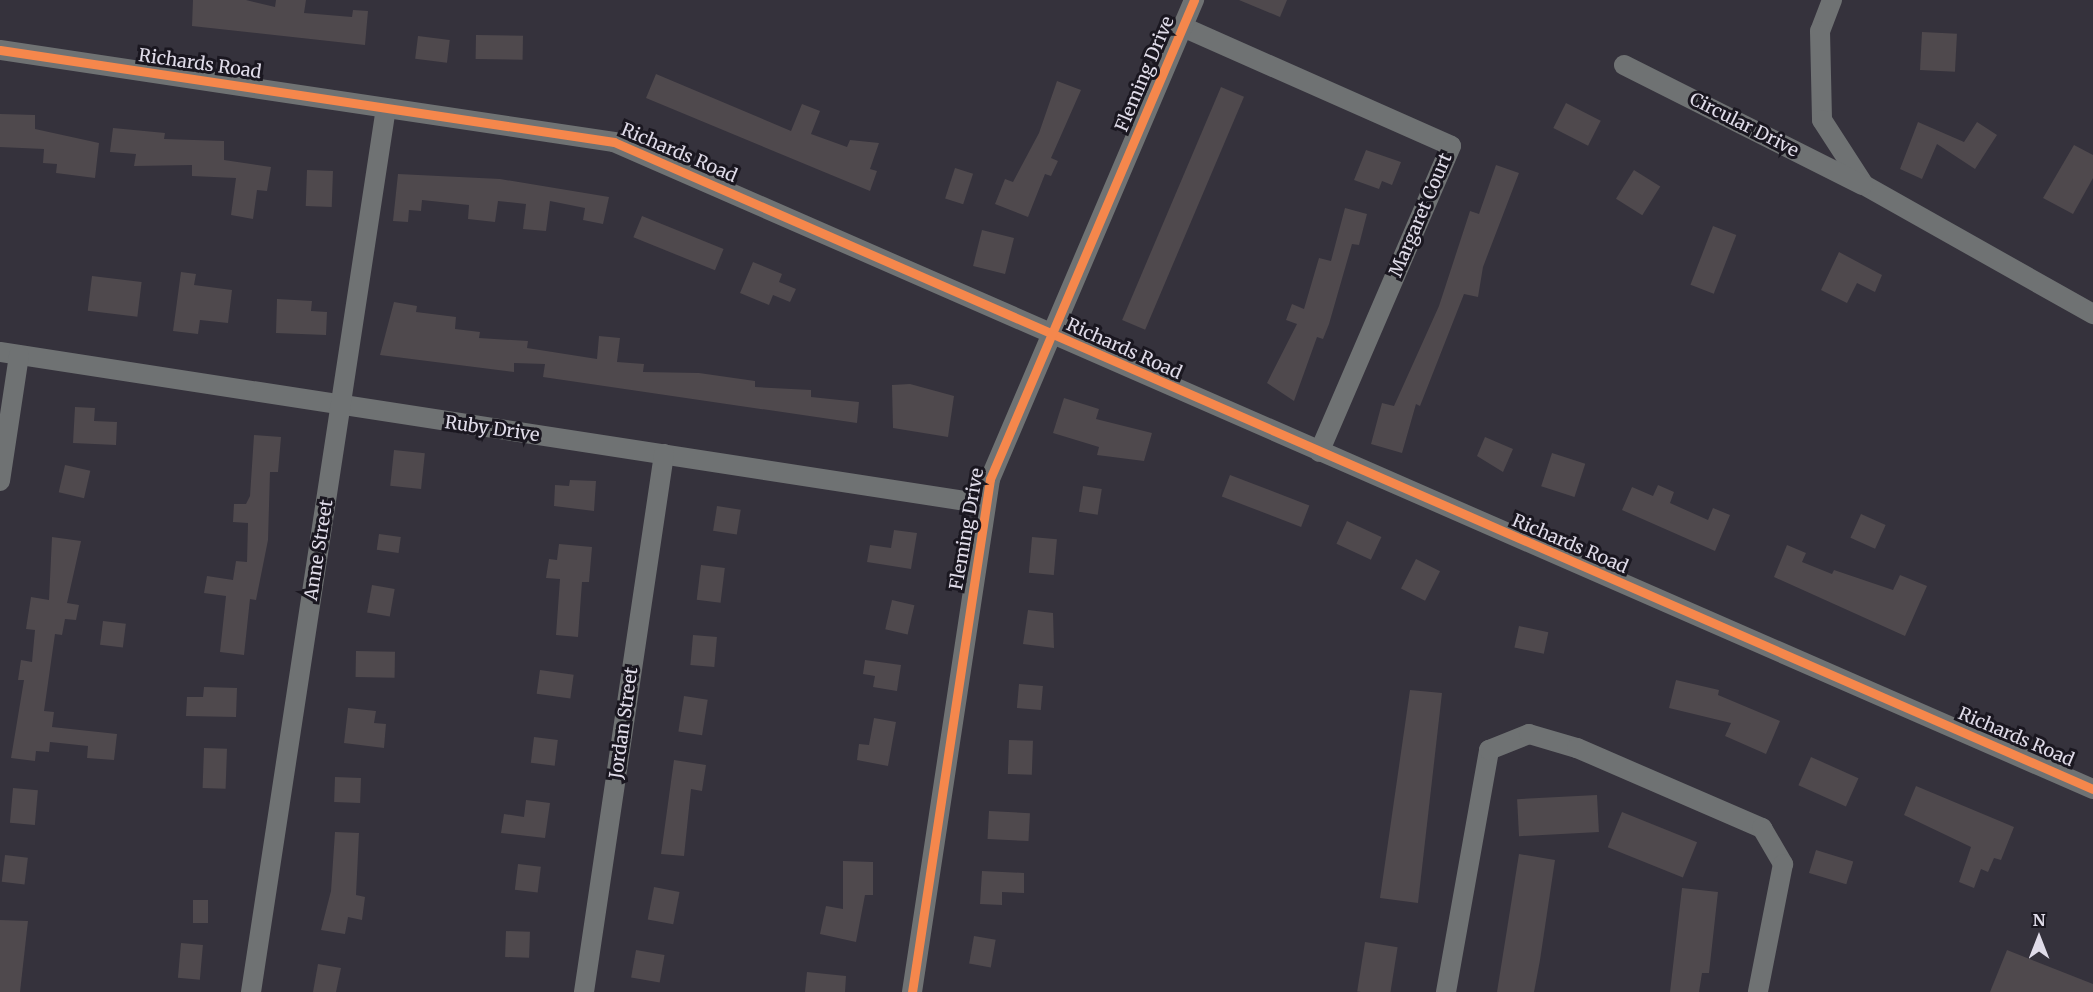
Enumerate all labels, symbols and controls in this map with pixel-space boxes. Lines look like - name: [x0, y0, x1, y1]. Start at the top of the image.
- street label: Fleming Drive: [1111, 13, 1179, 135]
- street label: Richards Road: [137, 45, 263, 83]
- street label: Circular Drive: [1686, 88, 1802, 162]
- street label: Richards Road: [618, 119, 740, 187]
- street label: Margaret Court: [1385, 150, 1457, 280]
- street label: Richards Road: [1063, 314, 1185, 384]
- street label: Ruby Drive: [443, 412, 541, 446]
- street label: Fleming Drive: [946, 466, 988, 592]
- street label: Anne Street: [300, 498, 338, 602]
- street label: Richards Road: [1509, 510, 1631, 578]
- street label: Jordan Street: [605, 666, 643, 780]
- street label: Richards Road: [1955, 703, 2077, 771]
- north arrow: [2009, 908, 2069, 968]
- text: N: [2033, 910, 2045, 930]

